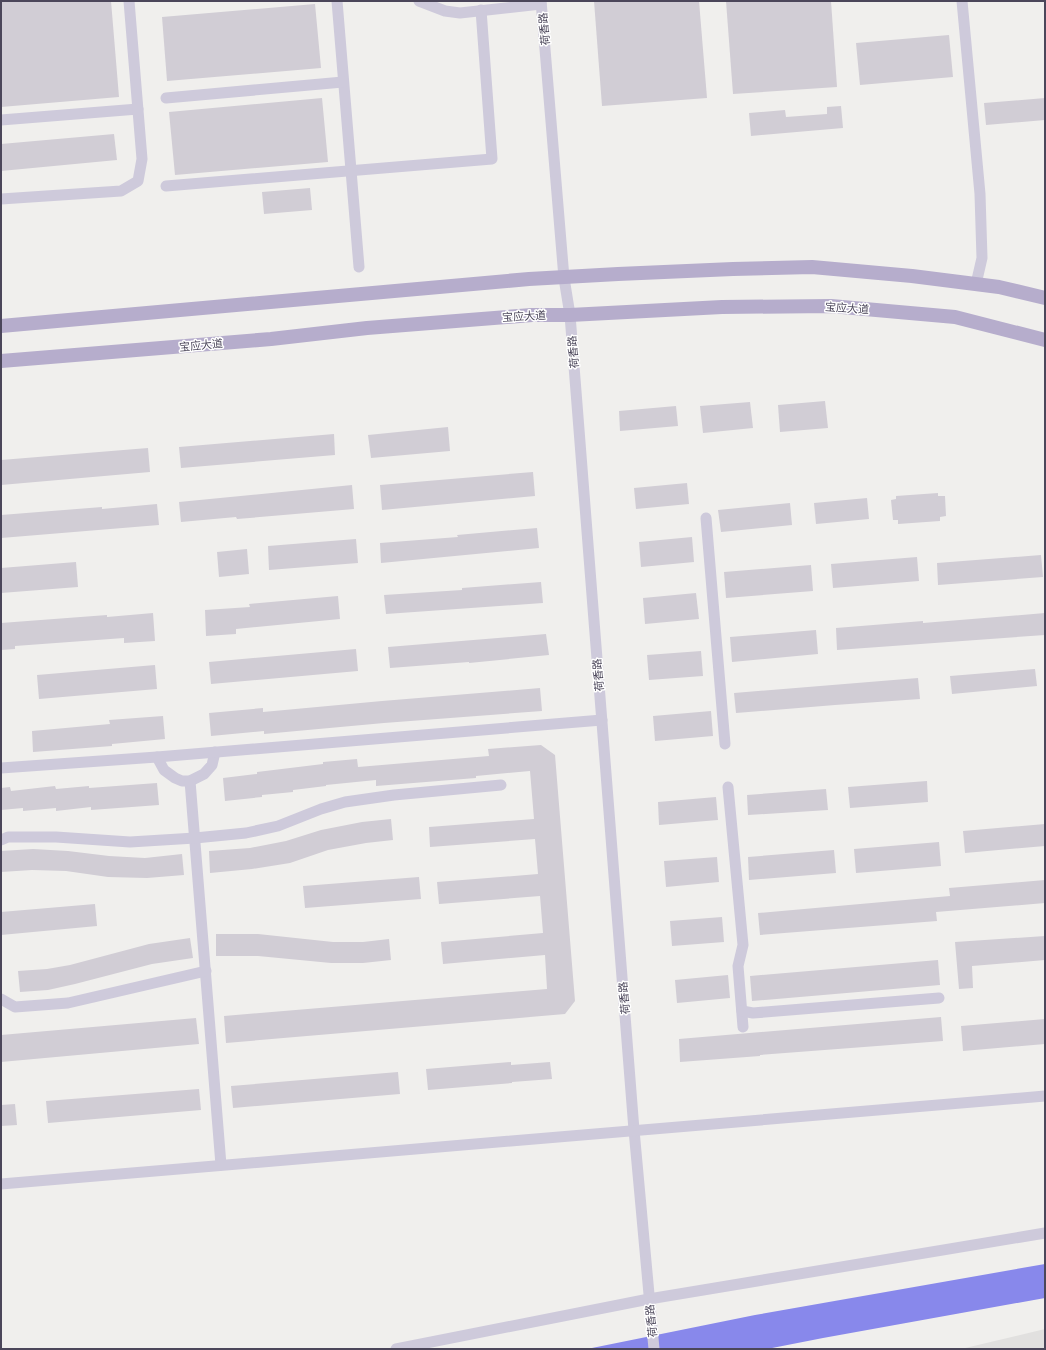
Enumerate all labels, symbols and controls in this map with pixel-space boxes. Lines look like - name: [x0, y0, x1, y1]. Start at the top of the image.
- street label: 荷香路: [536, 12, 552, 46]
- street label: 宝应大道: [825, 299, 869, 317]
- street label: 宝应大道: [502, 308, 546, 324]
- street label: 荷香路: [565, 335, 581, 369]
- street label: 宝应大道: [178, 336, 224, 354]
- street label: 荷香路: [590, 658, 606, 692]
- street label: 荷香路: [616, 981, 632, 1015]
- street label: 荷香路: [642, 1304, 660, 1338]

